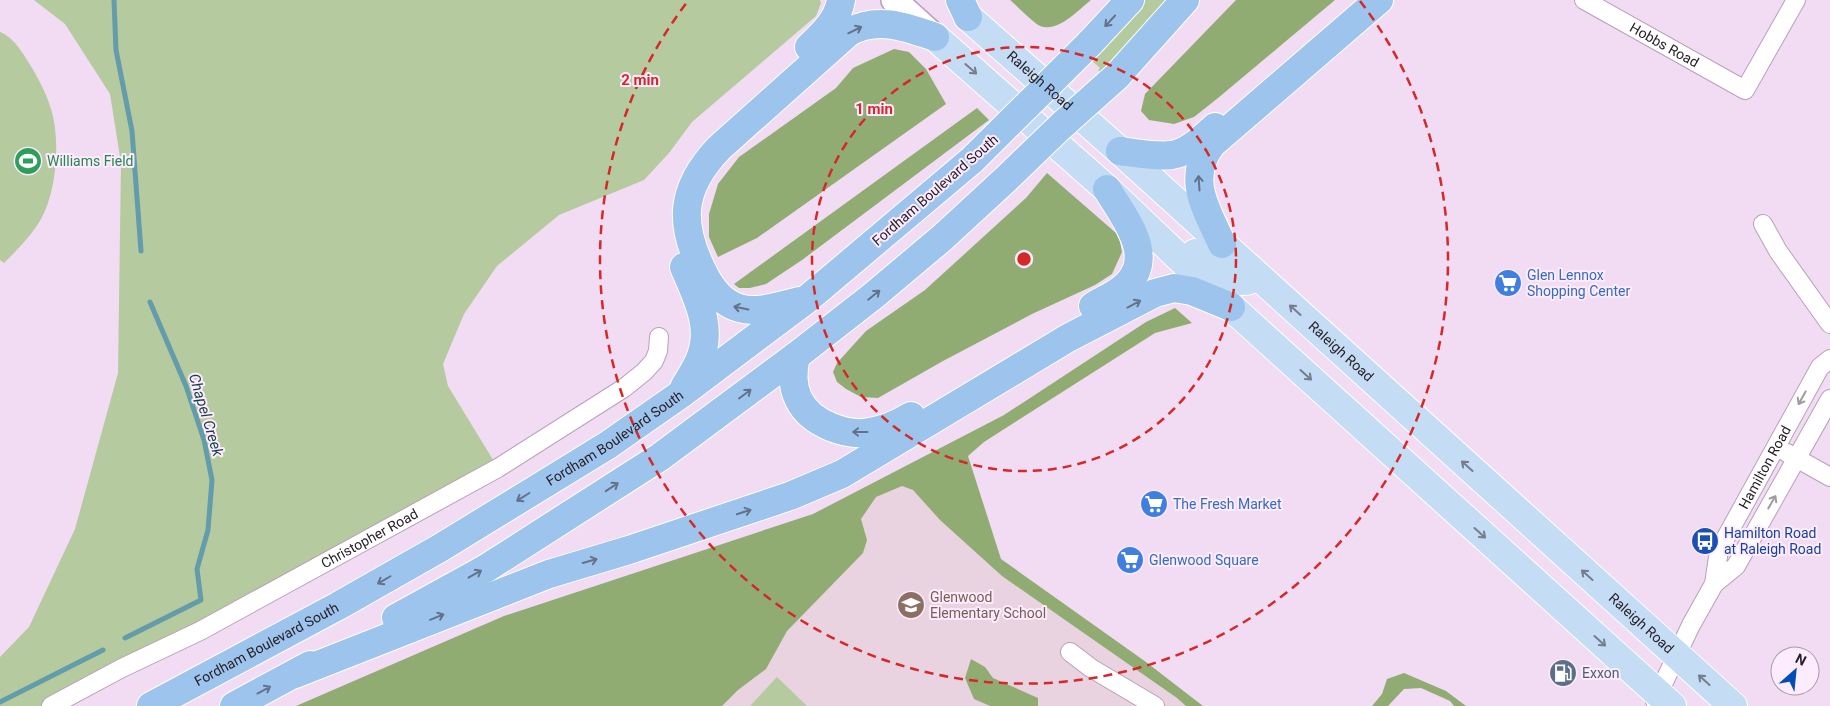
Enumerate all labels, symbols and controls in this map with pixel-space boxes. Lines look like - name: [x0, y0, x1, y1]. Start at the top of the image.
- one-way arrow: [1104, 15, 1116, 28]
- street label: Hobbs Road: [1627, 19, 1702, 71]
- one-way arrow: [847, 24, 862, 34]
- street label: Raleigh Road: [1004, 47, 1076, 114]
- one-way arrow: [965, 63, 978, 75]
- text: 2 min: [621, 71, 659, 89]
- text: 1 min: [855, 100, 893, 118]
- street label: Fordham Boulevard South: [869, 131, 1001, 249]
- sports icon: Williams Field: [13, 146, 43, 176]
- place label: Williams Field: [47, 153, 134, 169]
- one-way arrow: [1195, 175, 1204, 191]
- centre of rings: [1015, 250, 1033, 268]
- place label: Glen Lennox Shopping Center: [1527, 267, 1630, 299]
- supermarket icon: Glen Lennox Shopping Center: [1493, 268, 1523, 298]
- one-way arrow: [867, 289, 880, 300]
- one-way arrow: [1126, 299, 1141, 308]
- one-way arrow: [734, 303, 750, 312]
- one-way arrow: [1288, 304, 1301, 316]
- street label: Raleigh Road: [1306, 318, 1377, 385]
- one-way arrow: [1300, 369, 1313, 381]
- water label: Chapel Creek: [185, 371, 227, 459]
- street label: Fordham Boulevard South: [543, 387, 686, 489]
- one-way arrow: [738, 389, 752, 399]
- one-way arrow: [1797, 390, 1807, 405]
- street label: Hamilton Road: [1735, 423, 1794, 512]
- one-way arrow: [852, 427, 868, 437]
- one-way arrow: [1461, 460, 1474, 472]
- one-way arrow: [605, 482, 619, 492]
- supermarket icon: The Fresh Market: [1139, 489, 1169, 519]
- one-way arrow: [517, 493, 531, 503]
- one-way arrow: [1767, 495, 1777, 510]
- place label: The Fresh Market: [1173, 496, 1282, 512]
- street label: Christopher Road: [318, 505, 421, 571]
- one-way arrow: [736, 506, 752, 516]
- place label: Hamilton Road at Raleigh Road: [1724, 525, 1821, 557]
- bus stop icon: Hamilton Road at Raleigh Road: [1690, 526, 1720, 556]
- one-way arrow: [1474, 527, 1487, 539]
- supermarket icon: Glenwood Square: [1115, 545, 1145, 575]
- place label: Glenwood Square: [1149, 552, 1259, 568]
- one-way arrow: [581, 556, 597, 566]
- one-way arrow: [467, 569, 482, 579]
- one-way arrow: [1581, 569, 1594, 581]
- one-way arrow: [377, 576, 391, 586]
- place label: Glenwood Elementary School: [930, 589, 1046, 621]
- school or university icon: Glenwood Elementary School: [896, 590, 926, 620]
- street label: Raleigh Road: [1606, 590, 1677, 656]
- street label: Fordham Boulevard South: [192, 599, 341, 689]
- one-way arrow: [429, 612, 444, 621]
- one-way arrow: [1594, 636, 1607, 647]
- north arrow: [1770, 646, 1820, 696]
- text: N: [1793, 650, 1809, 669]
- fuel station icon: Exxon: [1548, 658, 1578, 688]
- place label: Exxon: [1582, 665, 1619, 681]
- one-way arrow: [1698, 674, 1711, 686]
- one-way arrow: [256, 685, 271, 694]

